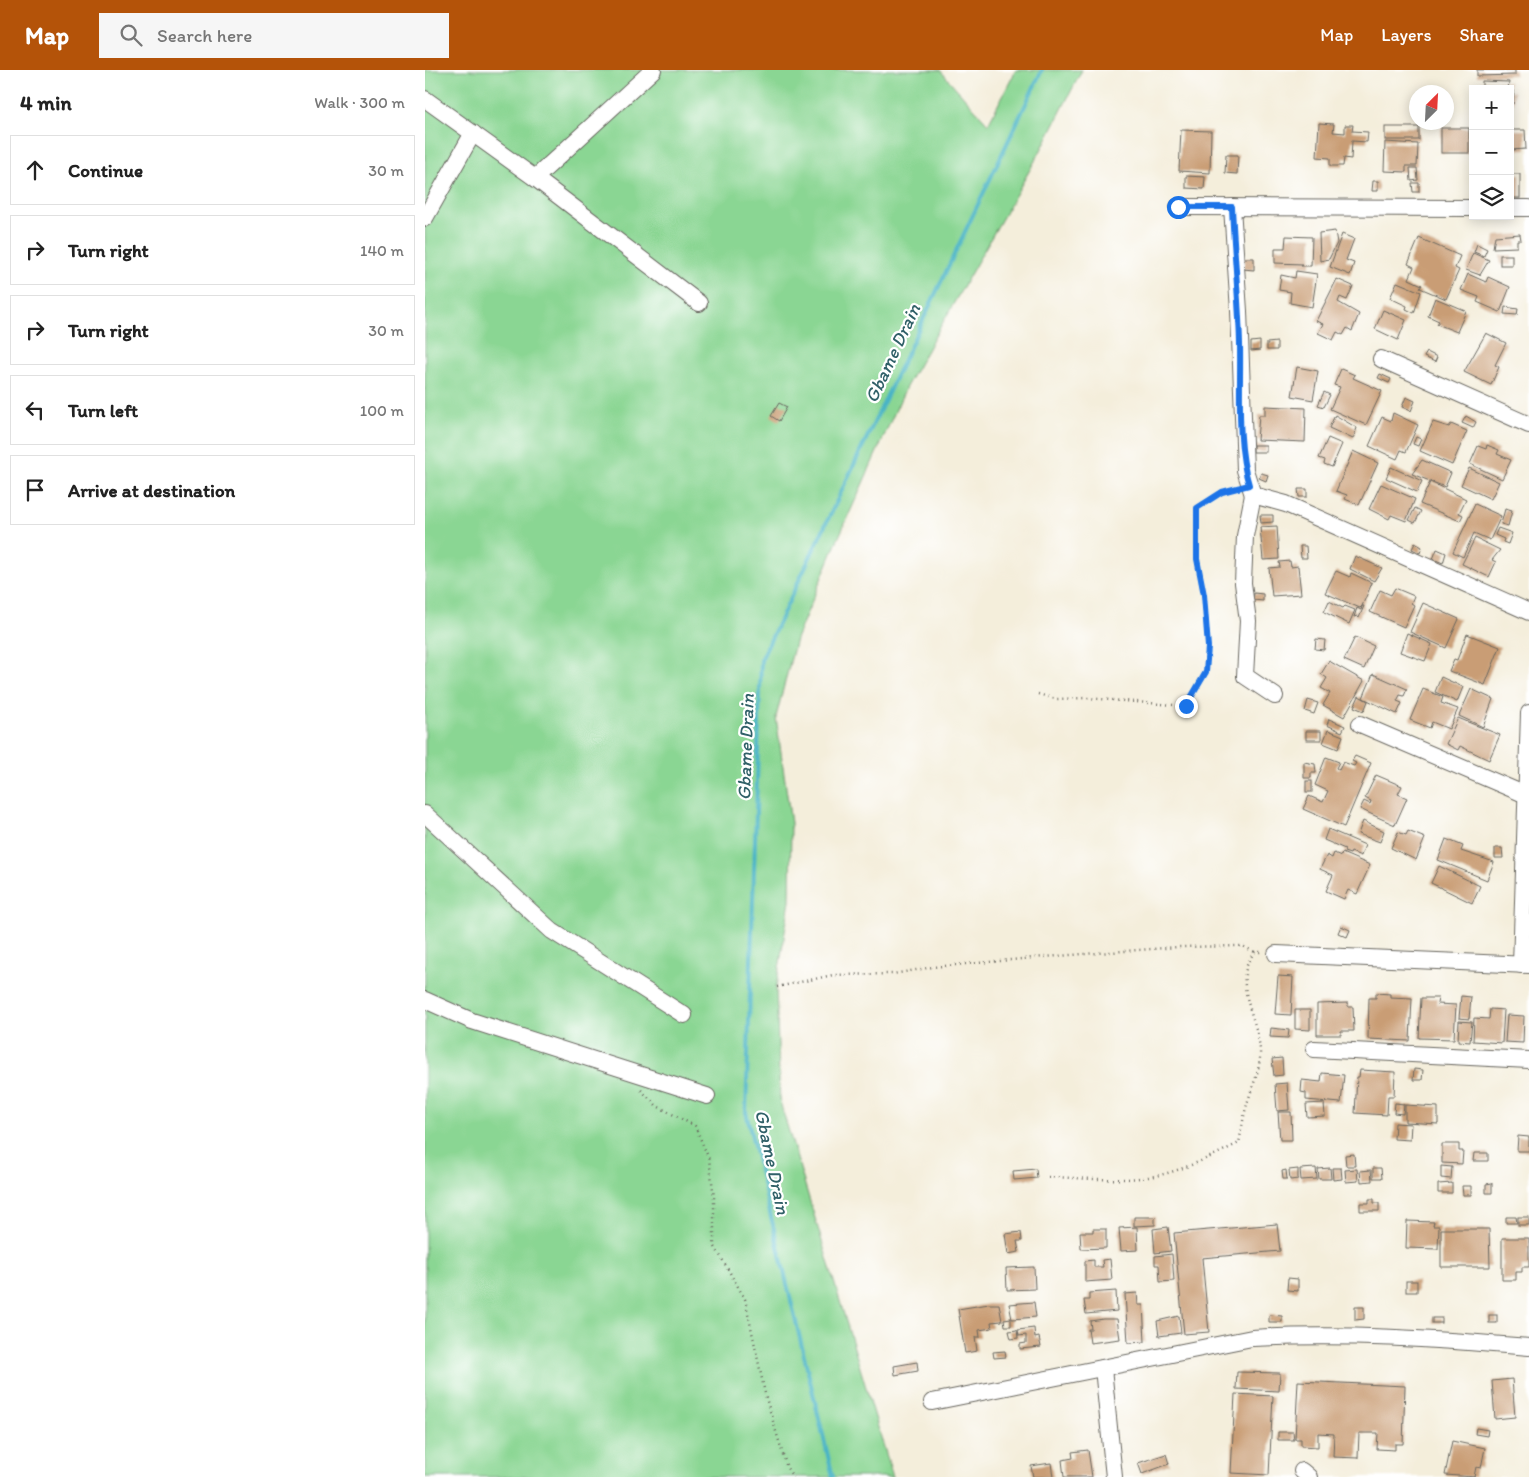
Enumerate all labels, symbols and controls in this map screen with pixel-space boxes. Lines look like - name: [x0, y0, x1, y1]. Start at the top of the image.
- search box: [99, 13, 449, 58]
- text: Map: [25, 21, 69, 50]
- icon: search: [117, 21, 145, 49]
- text: Search here: [157, 24, 252, 47]
- text: Map: [1320, 24, 1353, 46]
- text: Layers: [1381, 24, 1431, 46]
- text: Share: [1459, 24, 1504, 46]
- north arrow: [1409, 85, 1454, 130]
- map controls: [1469, 85, 1514, 220]
- button: +: [1469, 85, 1514, 130]
- text: 4 min: [20, 90, 72, 115]
- text: Walk · 300 m: [314, 93, 405, 112]
- button: −: [1469, 130, 1514, 175]
- icon: ahead: [21, 156, 49, 184]
- text: Continue: [68, 159, 143, 182]
- text: 30 m: [368, 161, 404, 180]
- button: layers: [1469, 175, 1514, 220]
- route start: [1167, 196, 1190, 219]
- icon: right: [21, 236, 49, 264]
- text: Turn right: [68, 239, 149, 262]
- text: 140 m: [360, 241, 404, 260]
- water label: Gbame Drain: [860, 300, 925, 406]
- icon: right: [21, 316, 49, 344]
- text: Turn right: [68, 319, 149, 342]
- text: 30 m: [368, 321, 404, 340]
- icon: left: [21, 396, 49, 424]
- text: Turn left: [68, 399, 138, 422]
- text: 100 m: [360, 401, 404, 420]
- icon: arrive: [21, 476, 49, 504]
- text: Arrive at destination: [68, 479, 235, 502]
- water label: Gbame Drain: [732, 693, 759, 801]
- route end: [1175, 695, 1198, 718]
- water label: Gbame Drain: [750, 1108, 795, 1217]

